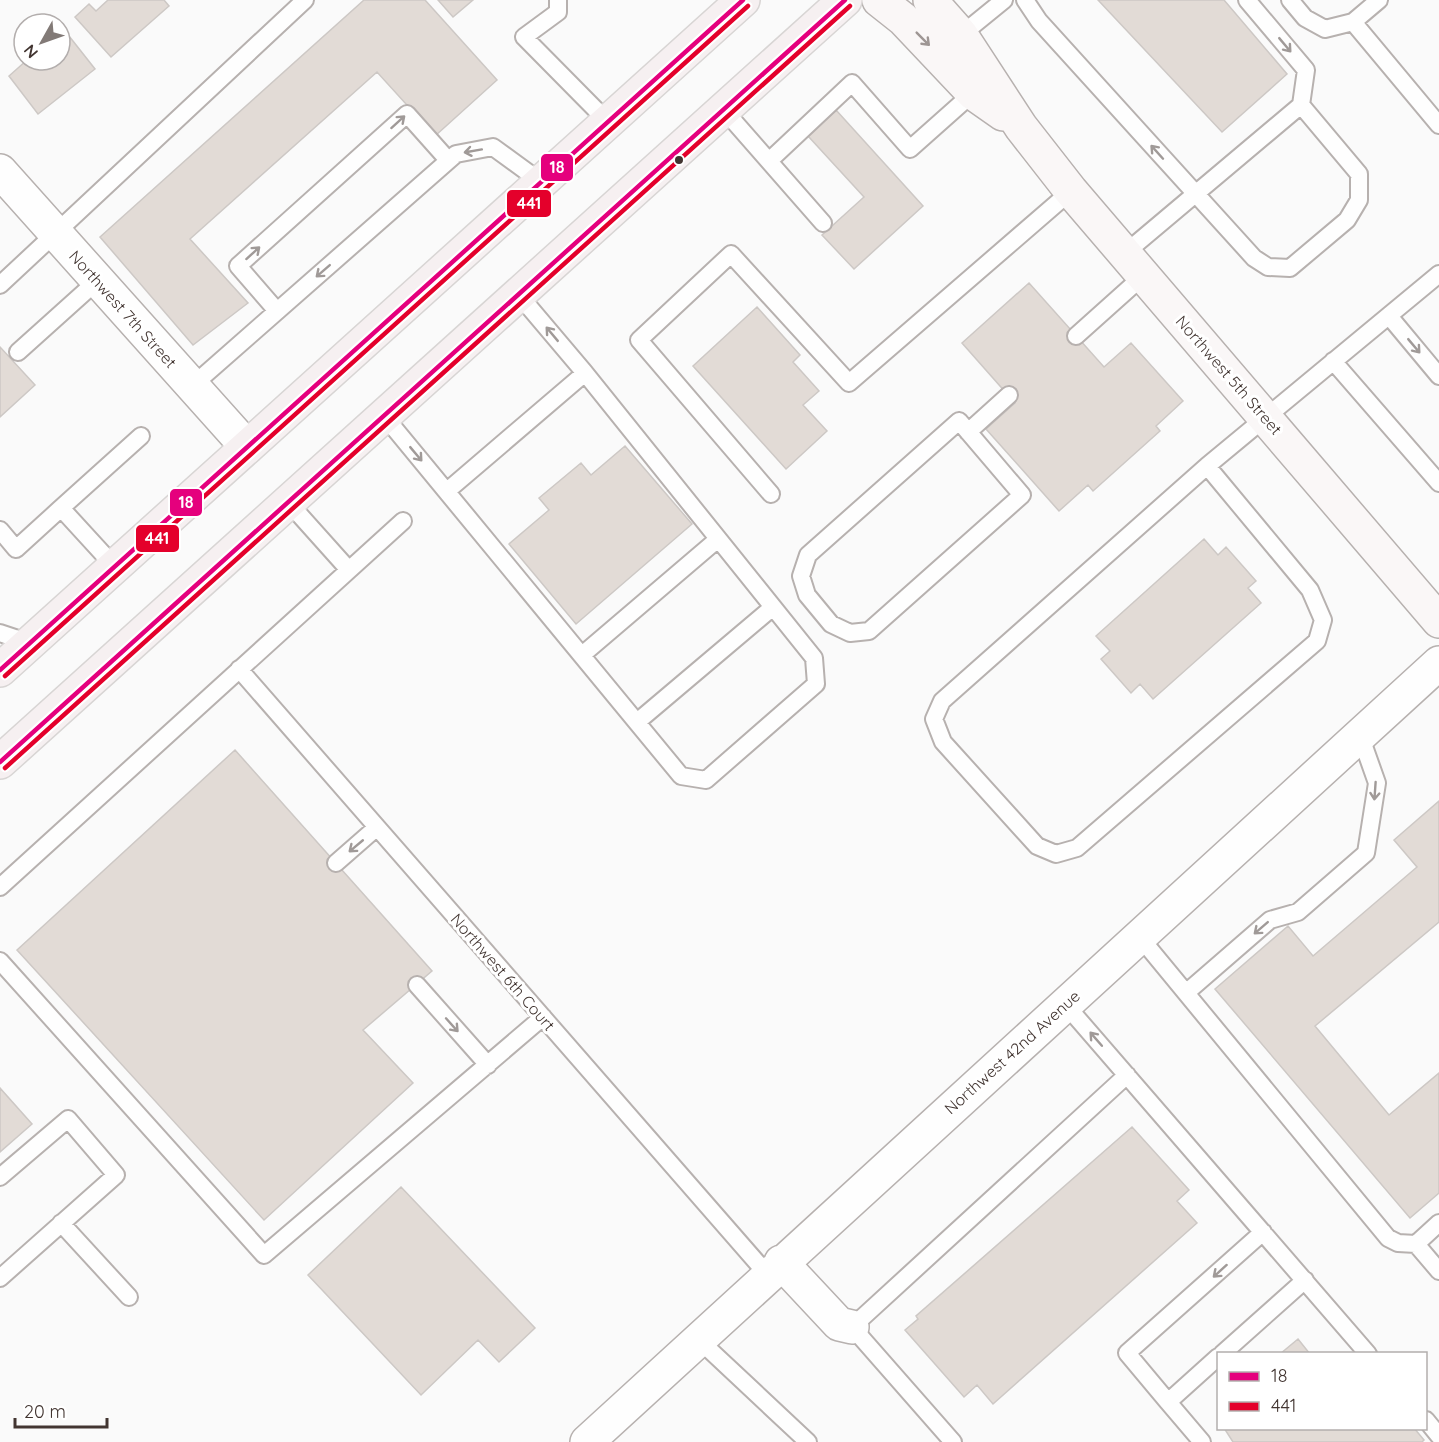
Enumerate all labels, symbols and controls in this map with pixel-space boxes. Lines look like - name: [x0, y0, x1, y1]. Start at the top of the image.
- north arrow: [12, 12, 72, 72]
- one-way arrow: [915, 31, 930, 46]
- one-way arrow: [1278, 37, 1292, 52]
- text: N: [19, 41, 42, 63]
- one-way arrow: [390, 115, 405, 129]
- one-way arrow: [1150, 144, 1164, 159]
- one-way arrow: [464, 145, 484, 156]
- line badge: 18: [540, 153, 574, 182]
- unlabelled marker: [673, 154, 685, 166]
- text: 18: [550, 157, 565, 177]
- line badge: 441: [506, 189, 552, 218]
- text: 441: [517, 193, 541, 213]
- street label: Northwest 7th Street: [65, 246, 181, 372]
- one-way arrow: [245, 246, 260, 260]
- one-way arrow: [316, 264, 331, 278]
- street label: Northwest 5th Street: [1172, 311, 1286, 439]
- one-way arrow: [545, 327, 559, 342]
- one-way arrow: [1407, 338, 1421, 353]
- one-way arrow: [409, 446, 422, 462]
- line badge: 18: [169, 488, 203, 517]
- text: 18: [179, 492, 194, 512]
- line badge: 441: [135, 524, 180, 553]
- text: 441: [145, 528, 169, 548]
- one-way arrow: [1369, 780, 1380, 800]
- one-way arrow: [348, 839, 364, 852]
- street label: Northwest 6th Court: [447, 909, 559, 1035]
- one-way arrow: [1253, 922, 1269, 935]
- street label: Northwest 42nd Avenue: [940, 986, 1084, 1118]
- one-way arrow: [445, 1017, 459, 1032]
- one-way arrow: [1090, 1031, 1103, 1047]
- one-way arrow: [1212, 1264, 1227, 1278]
- legend: [1217, 1352, 1427, 1430]
- text: 18: [1271, 1364, 1287, 1387]
- scale bar: [15, 1391, 106, 1429]
- text: 441: [1271, 1394, 1297, 1417]
- text: 20 m: [24, 1400, 66, 1423]

